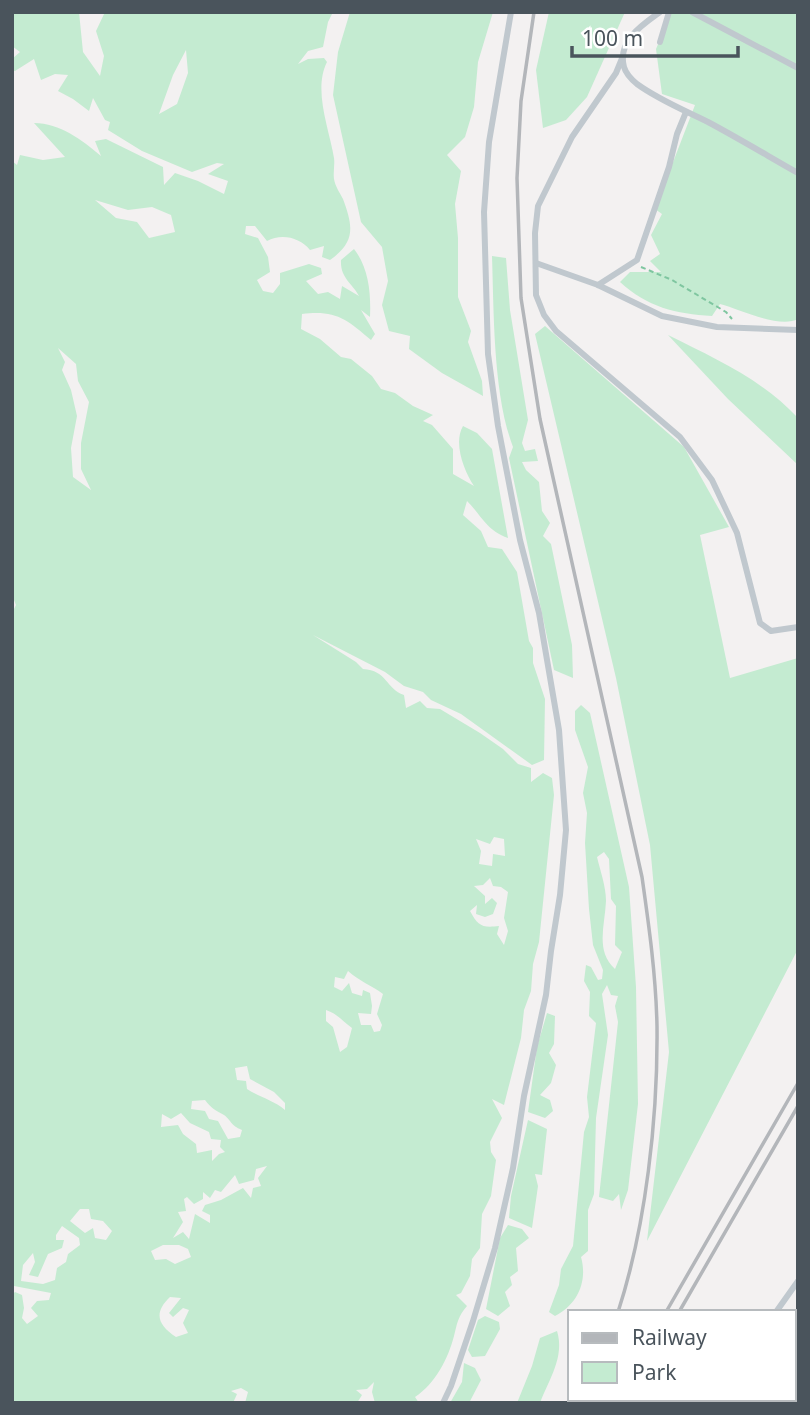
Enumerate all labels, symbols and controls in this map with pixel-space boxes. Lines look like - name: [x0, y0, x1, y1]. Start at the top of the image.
- scale bar: [572, 14, 738, 58]
- text: 100 m: [582, 24, 643, 52]
- legend: [568, 1310, 796, 1401]
- text: Railway: [632, 1323, 707, 1351]
- text: Park: [632, 1358, 677, 1386]

